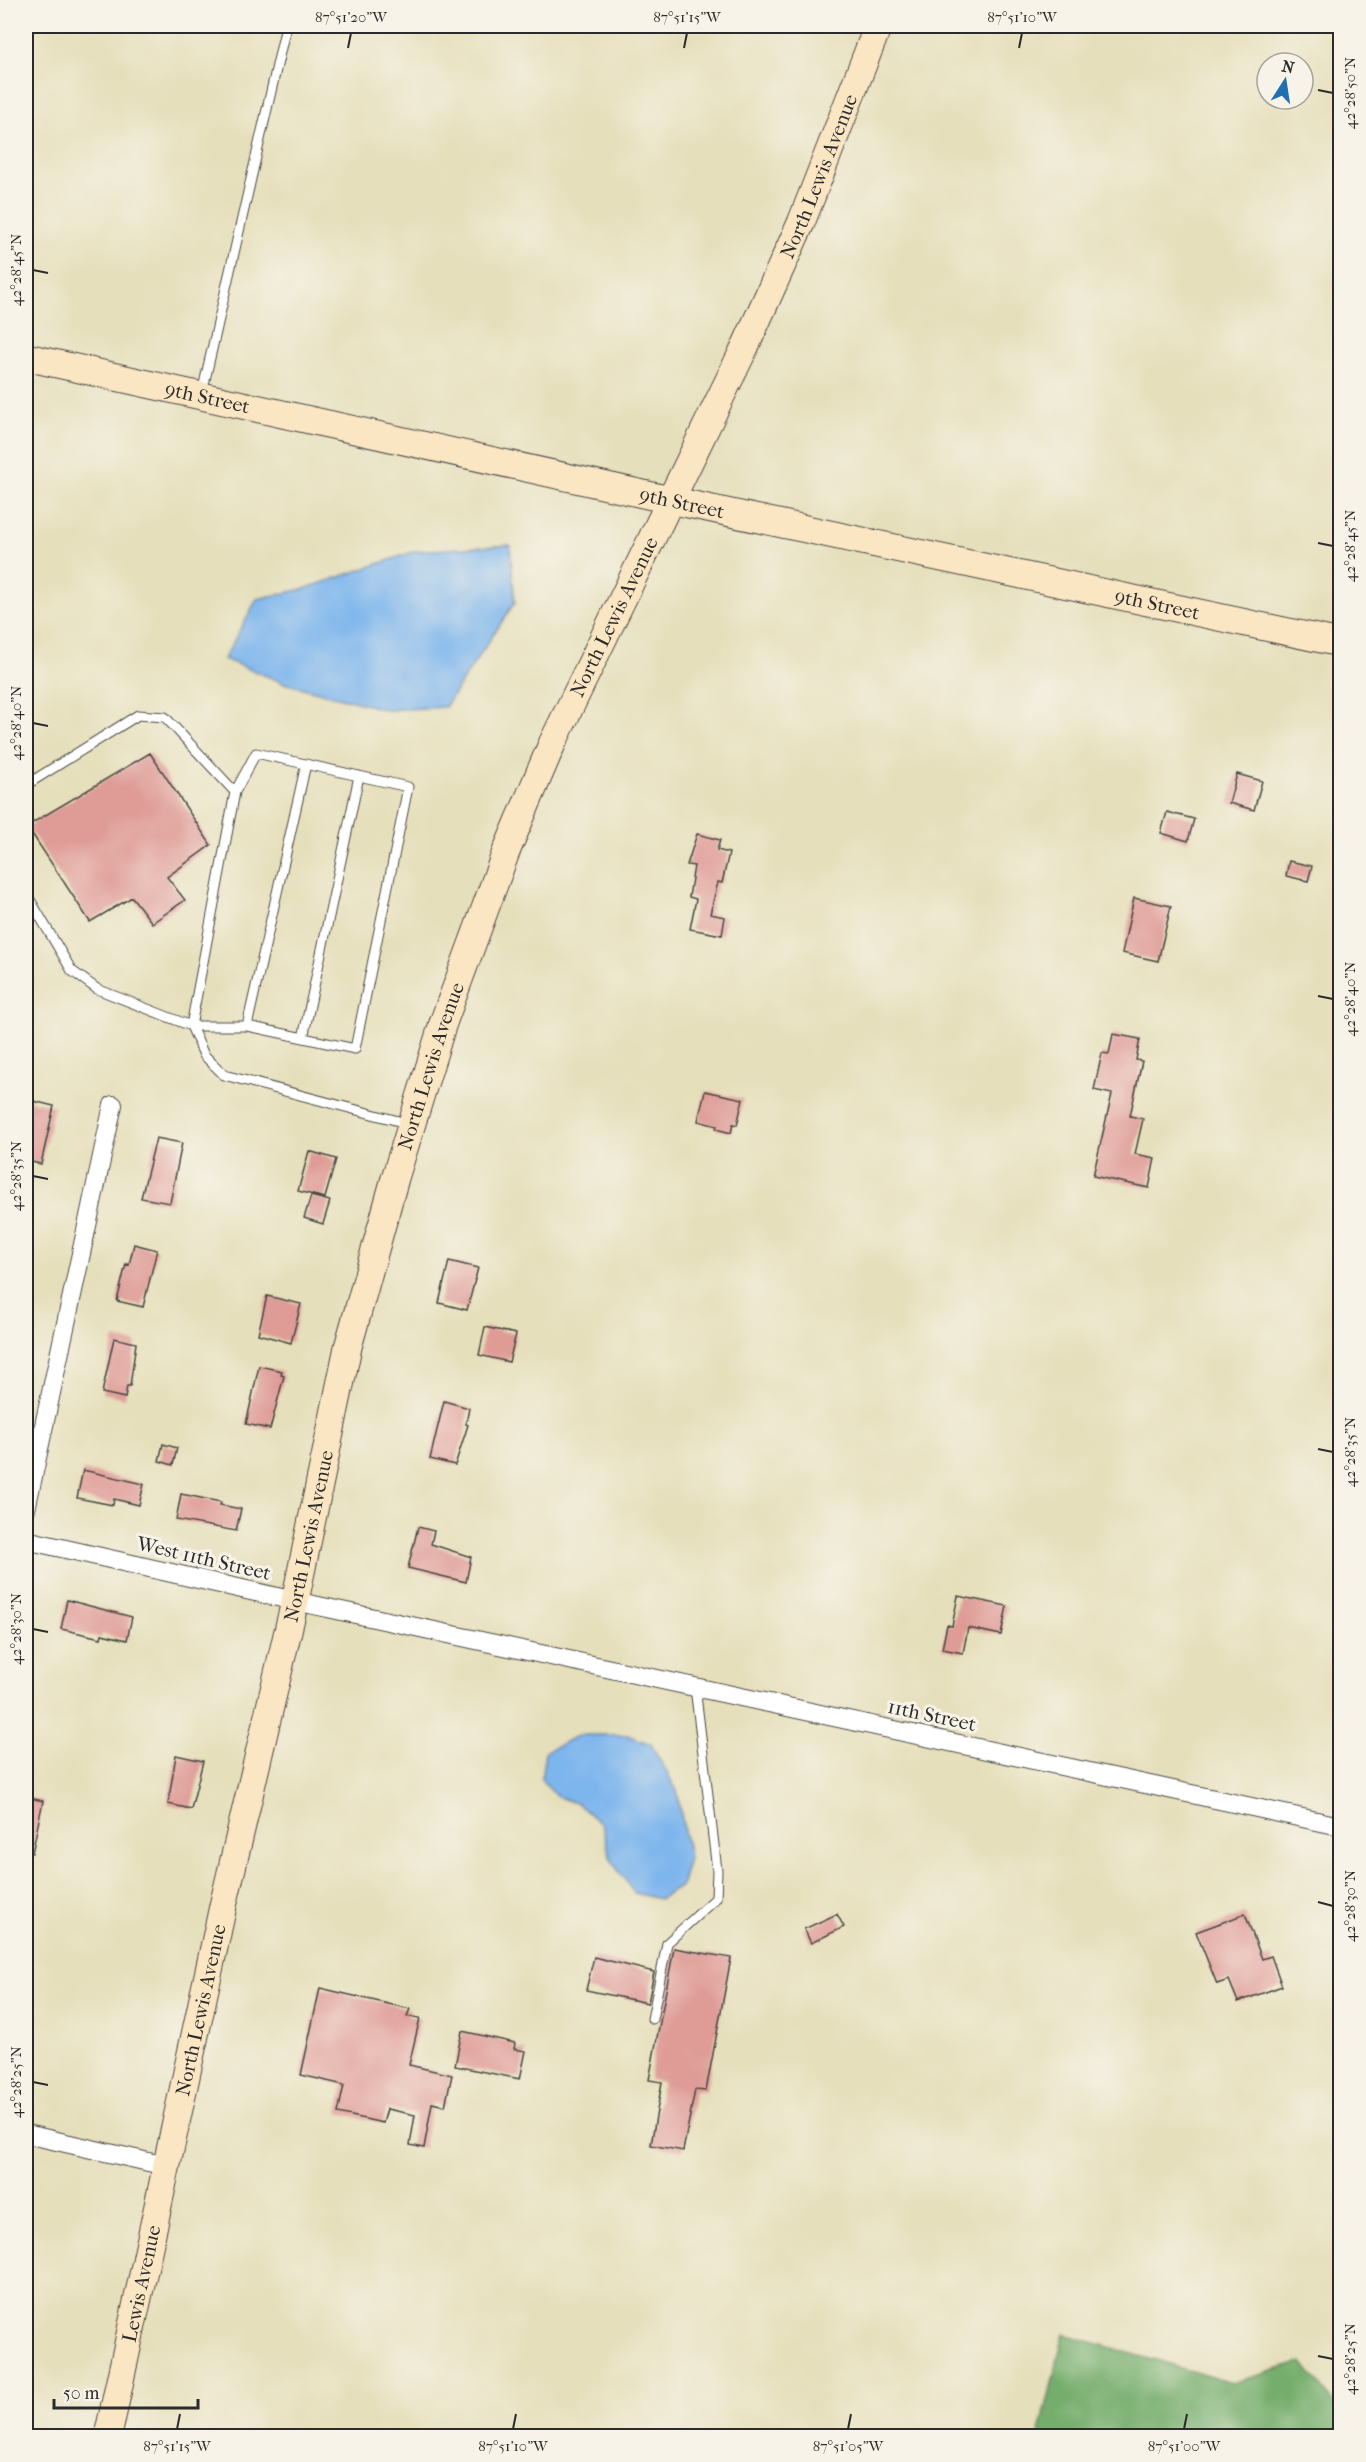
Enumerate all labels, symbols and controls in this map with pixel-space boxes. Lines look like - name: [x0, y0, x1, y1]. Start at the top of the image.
- text: 87°51'20"W: [315, 8, 388, 26]
- text: 87°51'15"W: [653, 8, 722, 26]
- text: 87°51'10"W: [987, 8, 1058, 26]
- north arrow: [1255, 51, 1315, 111]
- text: N: [1280, 56, 1297, 78]
- text: 42°28'50"N: [1341, 56, 1359, 129]
- street label: North Lewis Avenue: [776, 91, 862, 262]
- text: 42°28'45"N: [7, 233, 25, 306]
- street label: 9th Street: [163, 377, 252, 418]
- street label: 9th Street: [637, 483, 726, 523]
- text: 42°28'45"N: [1341, 509, 1359, 582]
- street label: North Lewis Avenue: [566, 533, 663, 701]
- street label: 9th Street: [1113, 584, 1202, 625]
- text: 42°28'40"N: [7, 685, 25, 760]
- text: 42°28'40"N: [1341, 961, 1359, 1036]
- street label: North Lewis Avenue: [393, 979, 469, 1153]
- text: 42°28'35"N: [7, 1140, 25, 1211]
- text: 42°28'35"N: [1341, 1416, 1359, 1487]
- street label: North Lewis Avenue: [279, 1448, 338, 1624]
- street label: West 11th Street: [134, 1532, 273, 1585]
- text: 42°28'30"N: [7, 1592, 25, 1665]
- street label: 11th Street: [886, 1695, 978, 1736]
- text: 42°28'30"N: [1341, 1869, 1359, 1942]
- street label: North Lewis Avenue: [171, 1922, 231, 2098]
- text: 42°28'25"N: [7, 2045, 25, 2118]
- street label: Lewis Avenue: [118, 2223, 165, 2344]
- text: 42°28'25"N: [1341, 2322, 1359, 2395]
- scale bar: [54, 2372, 198, 2410]
- text: 50 m: [63, 2383, 100, 2404]
- text: 87°51'15"W: [143, 2437, 212, 2455]
- text: 87°51'10"W: [478, 2437, 549, 2455]
- text: 87°51'05"W: [813, 2437, 885, 2455]
- text: 87°51'00"W: [1148, 2437, 1221, 2455]

